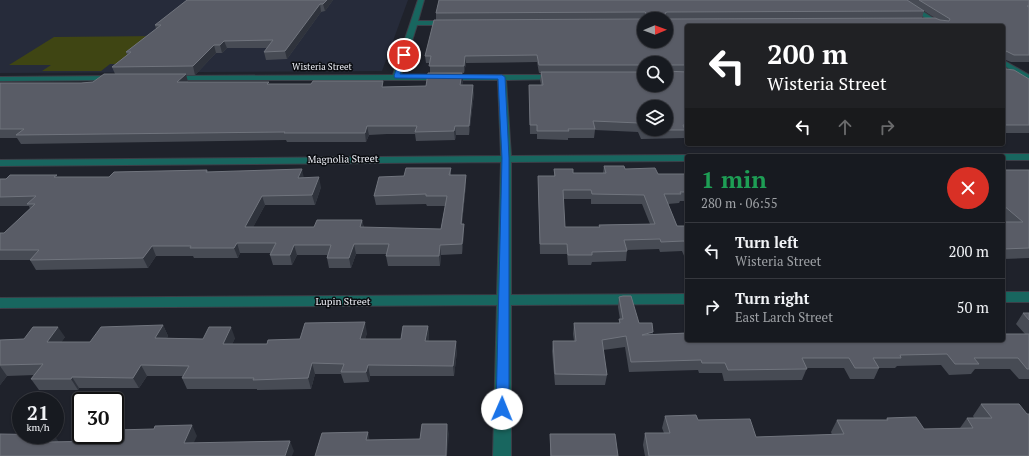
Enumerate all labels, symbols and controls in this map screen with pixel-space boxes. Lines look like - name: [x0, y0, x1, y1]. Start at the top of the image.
- north arrow: [637, 12, 673, 48]
- map controls: [637, 12, 673, 136]
- text: 200 m: [767, 35, 848, 72]
- pin: [387, 38, 421, 72]
- icon: left: [701, 40, 753, 92]
- icon: arrive: [393, 44, 415, 66]
- button: search: [637, 56, 673, 92]
- street label: Wisteria Street: [292, 61, 353, 73]
- text: Wisteria Street: [767, 71, 887, 95]
- button: layers: [637, 100, 673, 136]
- icon: left: [792, 116, 814, 138]
- icon: ahead: [834, 116, 856, 138]
- icon: right: [876, 116, 898, 138]
- street label: Magnolia Street: [308, 152, 379, 166]
- text: 1 min: [701, 163, 767, 195]
- button: close: [947, 167, 989, 209]
- text: 280 m · 06:55: [701, 194, 778, 212]
- text: Turn left: [735, 232, 799, 252]
- icon: left: [701, 240, 723, 262]
- text: 200 m: [948, 241, 989, 261]
- text: Wisteria Street: [735, 252, 821, 270]
- text: Turn right: [735, 288, 810, 308]
- street label: Lupin Street: [316, 295, 371, 308]
- icon: right: [701, 296, 723, 318]
- text: 50 m: [956, 297, 989, 317]
- text: East Larch Street: [735, 308, 833, 326]
- position arrow: [481, 388, 523, 430]
- speed limit sign: 30: [72, 392, 124, 444]
- text: 21: [27, 399, 49, 426]
- text: km/h: [26, 421, 50, 434]

